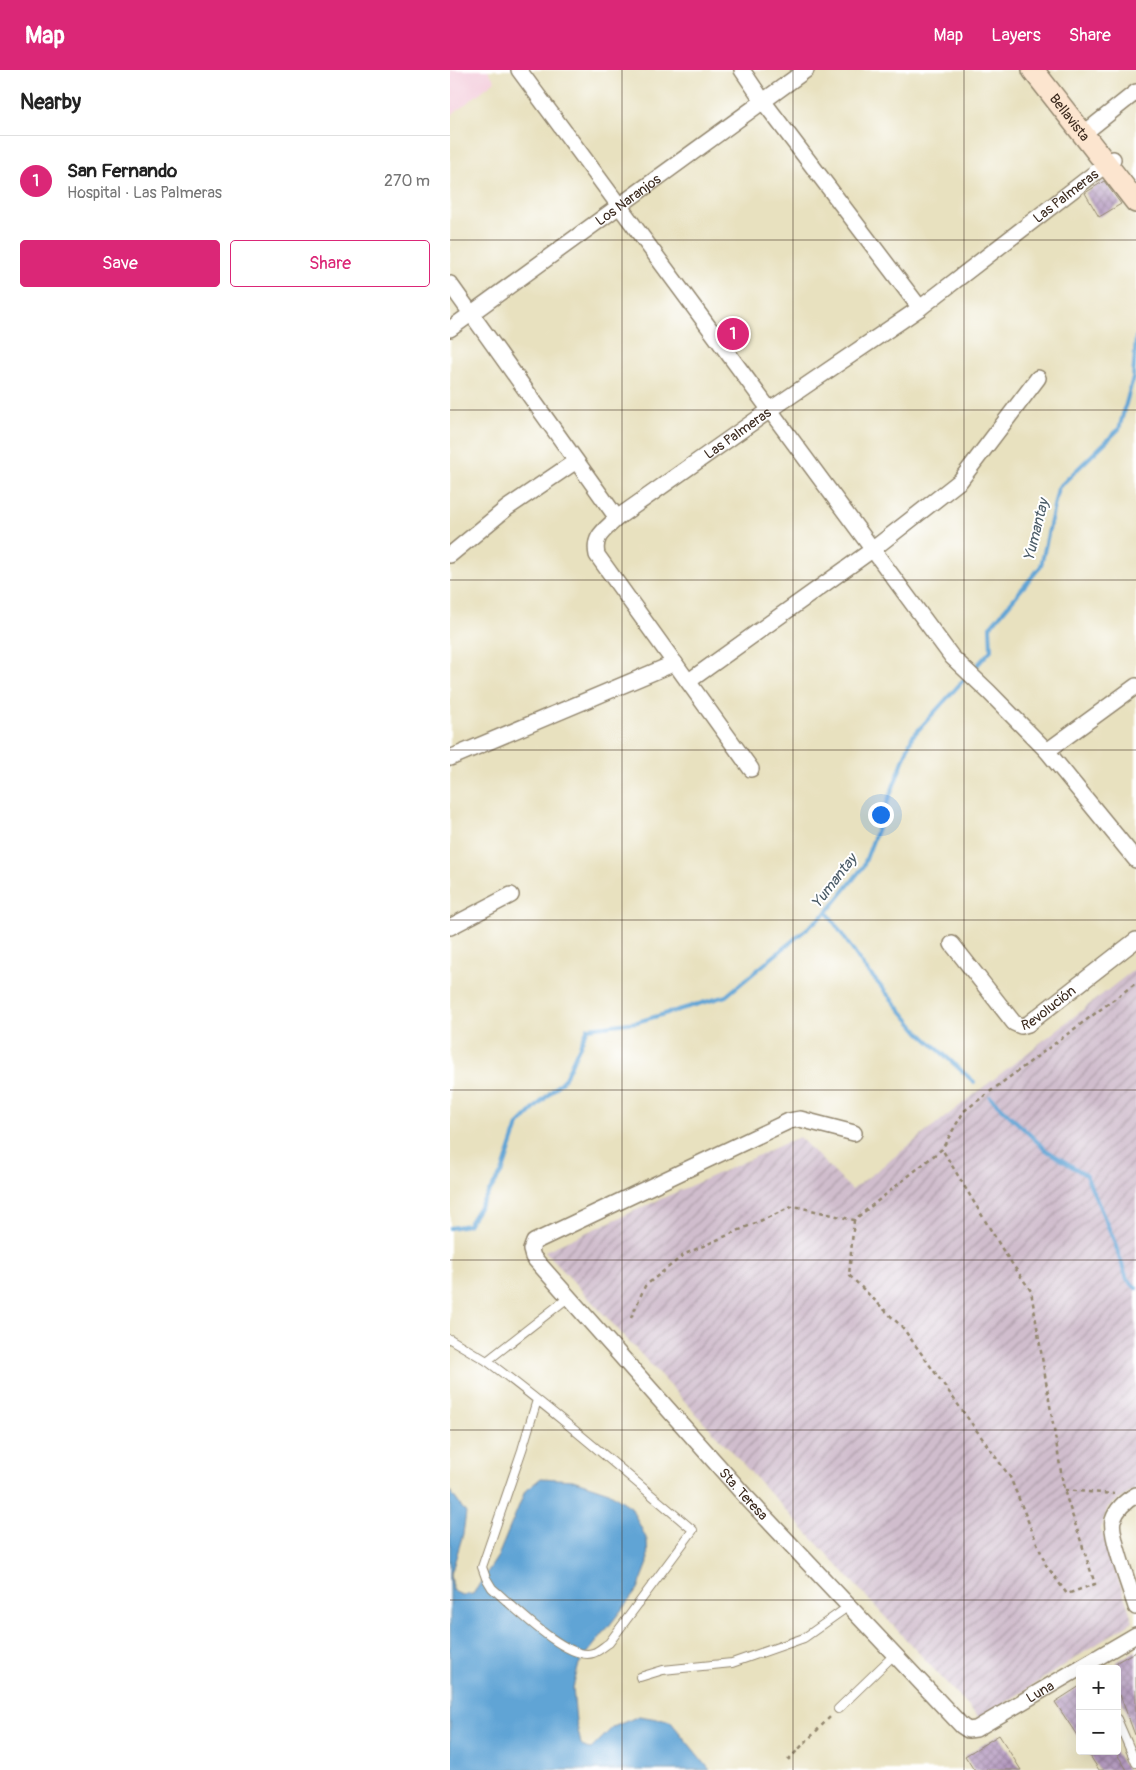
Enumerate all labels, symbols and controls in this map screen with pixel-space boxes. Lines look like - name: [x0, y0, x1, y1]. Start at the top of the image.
- text: Map: [25, 21, 65, 50]
- text: Map: [934, 24, 963, 47]
- text: Layers: [991, 24, 1041, 47]
- text: Share: [1069, 24, 1111, 47]
- text: Nearby: [20, 89, 81, 116]
- street label: Bellavista: [1046, 91, 1093, 145]
- text: San Fernando: [67, 159, 177, 183]
- street label: Las Palmeras: [1030, 165, 1102, 227]
- street label: Los Naranjos: [592, 170, 665, 229]
- text: 1: [33, 171, 39, 191]
- text: 270 m: [384, 171, 430, 191]
- text: Hospital · Las Palmeras: [67, 183, 222, 203]
- button: Save: [20, 240, 220, 287]
- button: Share: [230, 240, 430, 287]
- pin: 1: [717, 315, 749, 353]
- street label: Las Palmeras: [701, 404, 775, 463]
- water label: Yumantay: [1020, 495, 1054, 563]
- your location: [868, 802, 894, 828]
- water label: Yumantay: [808, 849, 863, 912]
- street label: Revolución: [1019, 982, 1079, 1034]
- street label: Sta. Teresa: [715, 1465, 771, 1524]
- map controls: [1076, 1665, 1121, 1755]
- button: +: [1076, 1665, 1121, 1710]
- street label: Luna: [1023, 1677, 1057, 1707]
- button: −: [1076, 1710, 1121, 1755]

